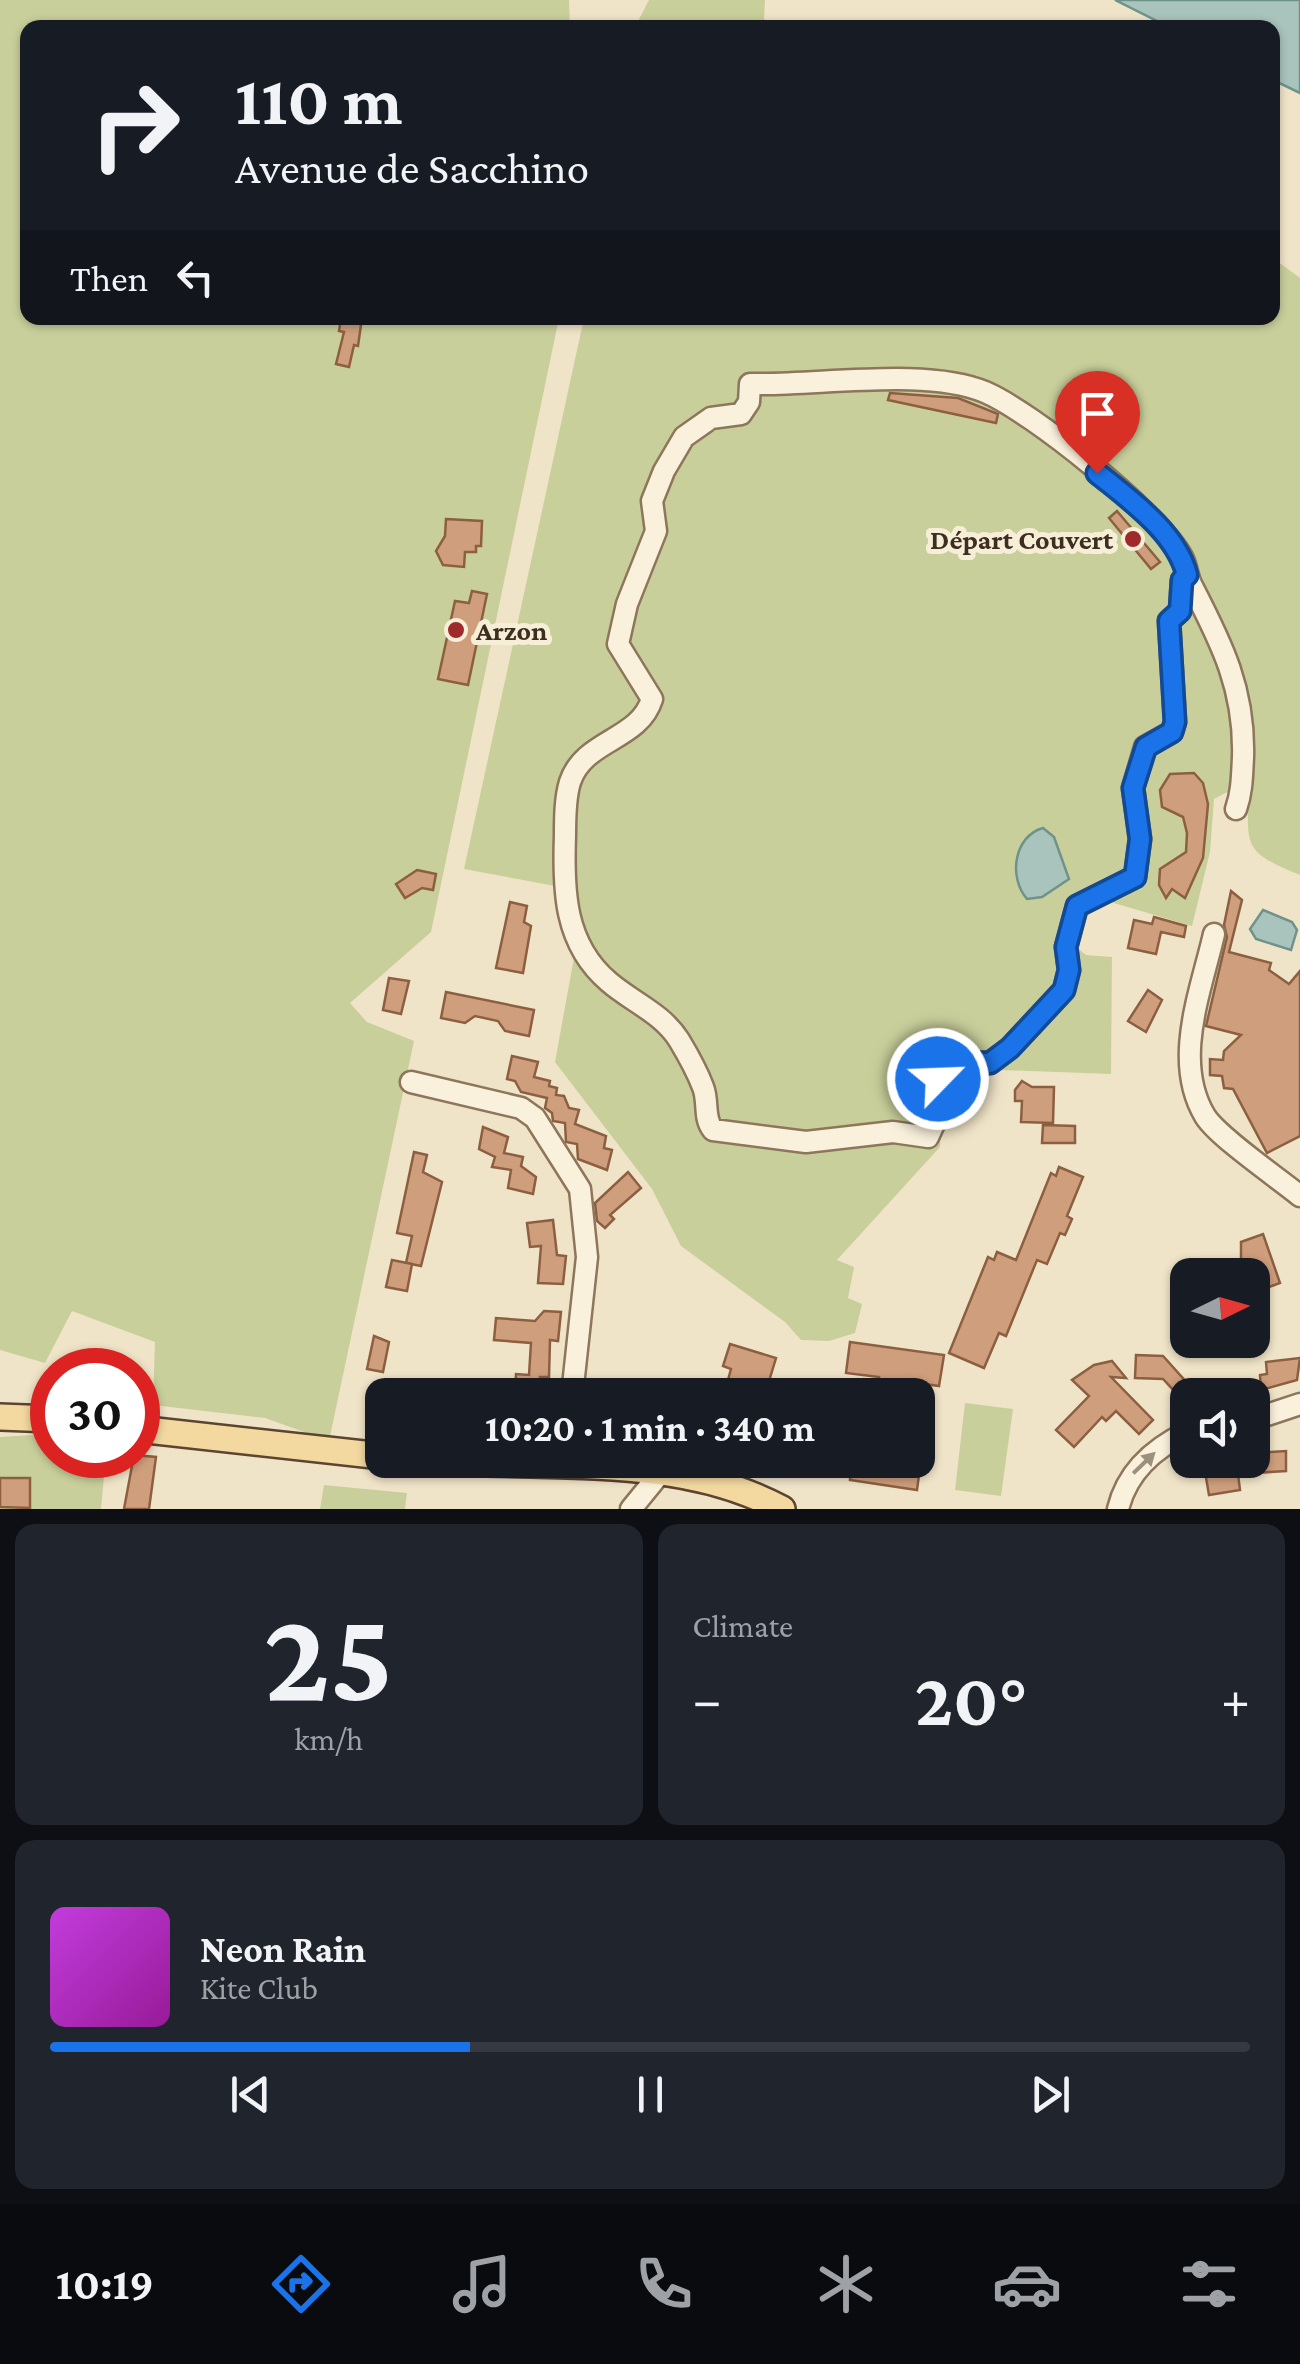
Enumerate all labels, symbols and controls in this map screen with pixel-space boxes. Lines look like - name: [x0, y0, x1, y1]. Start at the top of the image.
- icon: right: [70, 60, 200, 190]
- text: 110 m: [235, 61, 403, 139]
- text: Avenue de Sacchino: [235, 143, 589, 193]
- icon: left: [168, 250, 223, 305]
- text: Then: [70, 257, 148, 299]
- pin: [1055, 371, 1140, 474]
- icon: arrive: [1070, 386, 1125, 441]
- place label: Départ Couvert: [930, 524, 1114, 555]
- marker: Départ Couvert: [1122, 528, 1144, 550]
- place label: Arzon: [475, 615, 547, 646]
- marker: Arzon: [445, 619, 467, 641]
- position arrow: [886, 1027, 990, 1131]
- north arrow: [1170, 1258, 1270, 1358]
- map controls: [1170, 1258, 1270, 1478]
- speed limit sign: 30: [30, 1348, 160, 1478]
- button: sound: [1170, 1378, 1270, 1478]
- text: 10:20 · 1 min · 340 m: [485, 1407, 815, 1449]
- one-way arrow: [1131, 1452, 1155, 1475]
- text: 25: [264, 1583, 394, 1728]
- text: Climate: [693, 1608, 793, 1644]
- text: 20°: [915, 1658, 1028, 1741]
- text: −: [693, 1669, 722, 1730]
- text: +: [1221, 1669, 1250, 1730]
- text: km/h: [294, 1721, 363, 1757]
- text: Neon Rain: [200, 1928, 366, 1970]
- text: Kite Club: [200, 1970, 318, 2006]
- icon: previous: [223, 2067, 278, 2122]
- icon: pause: [623, 2067, 678, 2122]
- icon: next: [1023, 2067, 1078, 2122]
- icon: directions: [266, 2249, 336, 2319]
- icon: music: [447, 2249, 517, 2319]
- icon: phone: [629, 2249, 699, 2319]
- icon: climate: [811, 2249, 881, 2319]
- icon: car: [992, 2249, 1062, 2319]
- icon: filters: [1174, 2249, 1244, 2319]
- text: 10:19: [56, 2259, 154, 2309]

